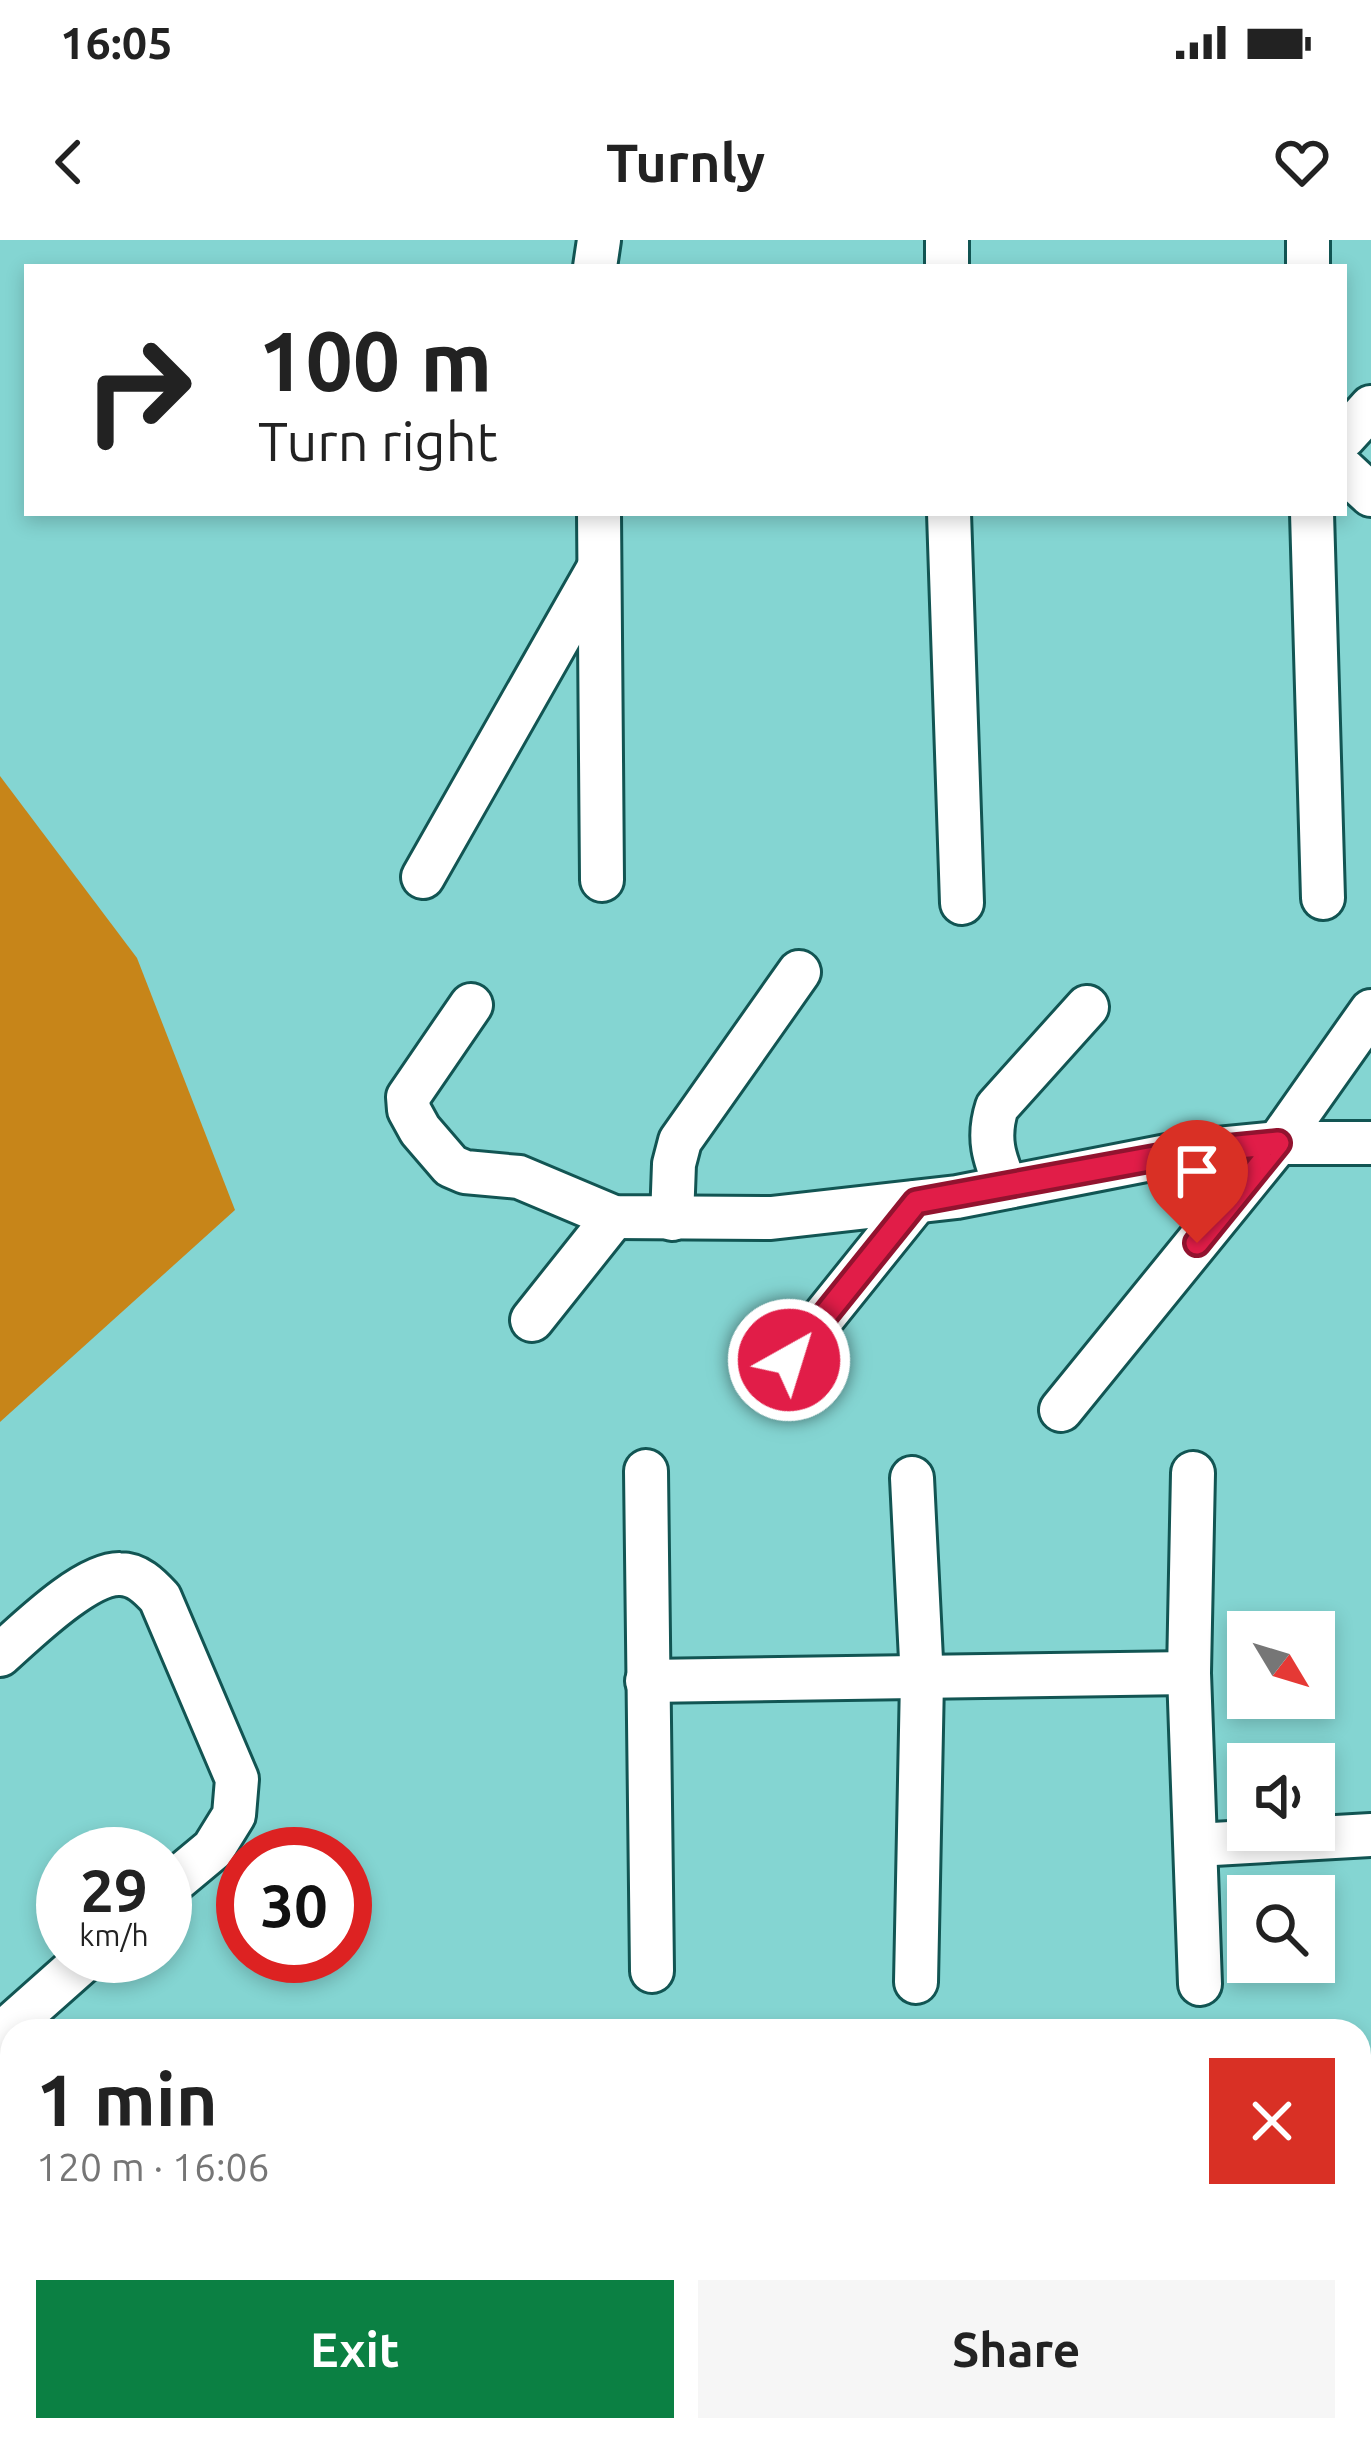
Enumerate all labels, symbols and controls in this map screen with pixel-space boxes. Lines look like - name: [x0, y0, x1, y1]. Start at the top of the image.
- text: 16:05: [60, 17, 173, 68]
- icon: back: [36, 129, 102, 195]
- icon: heart: [1269, 129, 1335, 195]
- text: Turnly: [606, 132, 765, 192]
- icon: right: [60, 312, 216, 468]
- text: 100 m: [258, 313, 492, 407]
- text: Turn right: [258, 411, 498, 471]
- pin: [1146, 1120, 1248, 1243]
- icon: arrive: [1164, 1138, 1230, 1204]
- position arrow: [726, 1297, 852, 1423]
- north arrow: [1227, 1611, 1335, 1719]
- map controls: [1227, 1611, 1335, 1983]
- button: sound: [1227, 1743, 1335, 1851]
- speed limit sign: 30: [216, 1827, 372, 1983]
- text: 29: [80, 1856, 148, 1923]
- button: search: [1227, 1875, 1335, 1983]
- text: km/h: [79, 1918, 149, 1952]
- button: close: [1209, 2058, 1335, 2184]
- text: 1 min: [36, 2059, 218, 2140]
- text: 120 m · 16:06: [36, 2145, 270, 2188]
- button: Exit: [36, 2280, 674, 2418]
- button: Share: [698, 2280, 1335, 2418]

